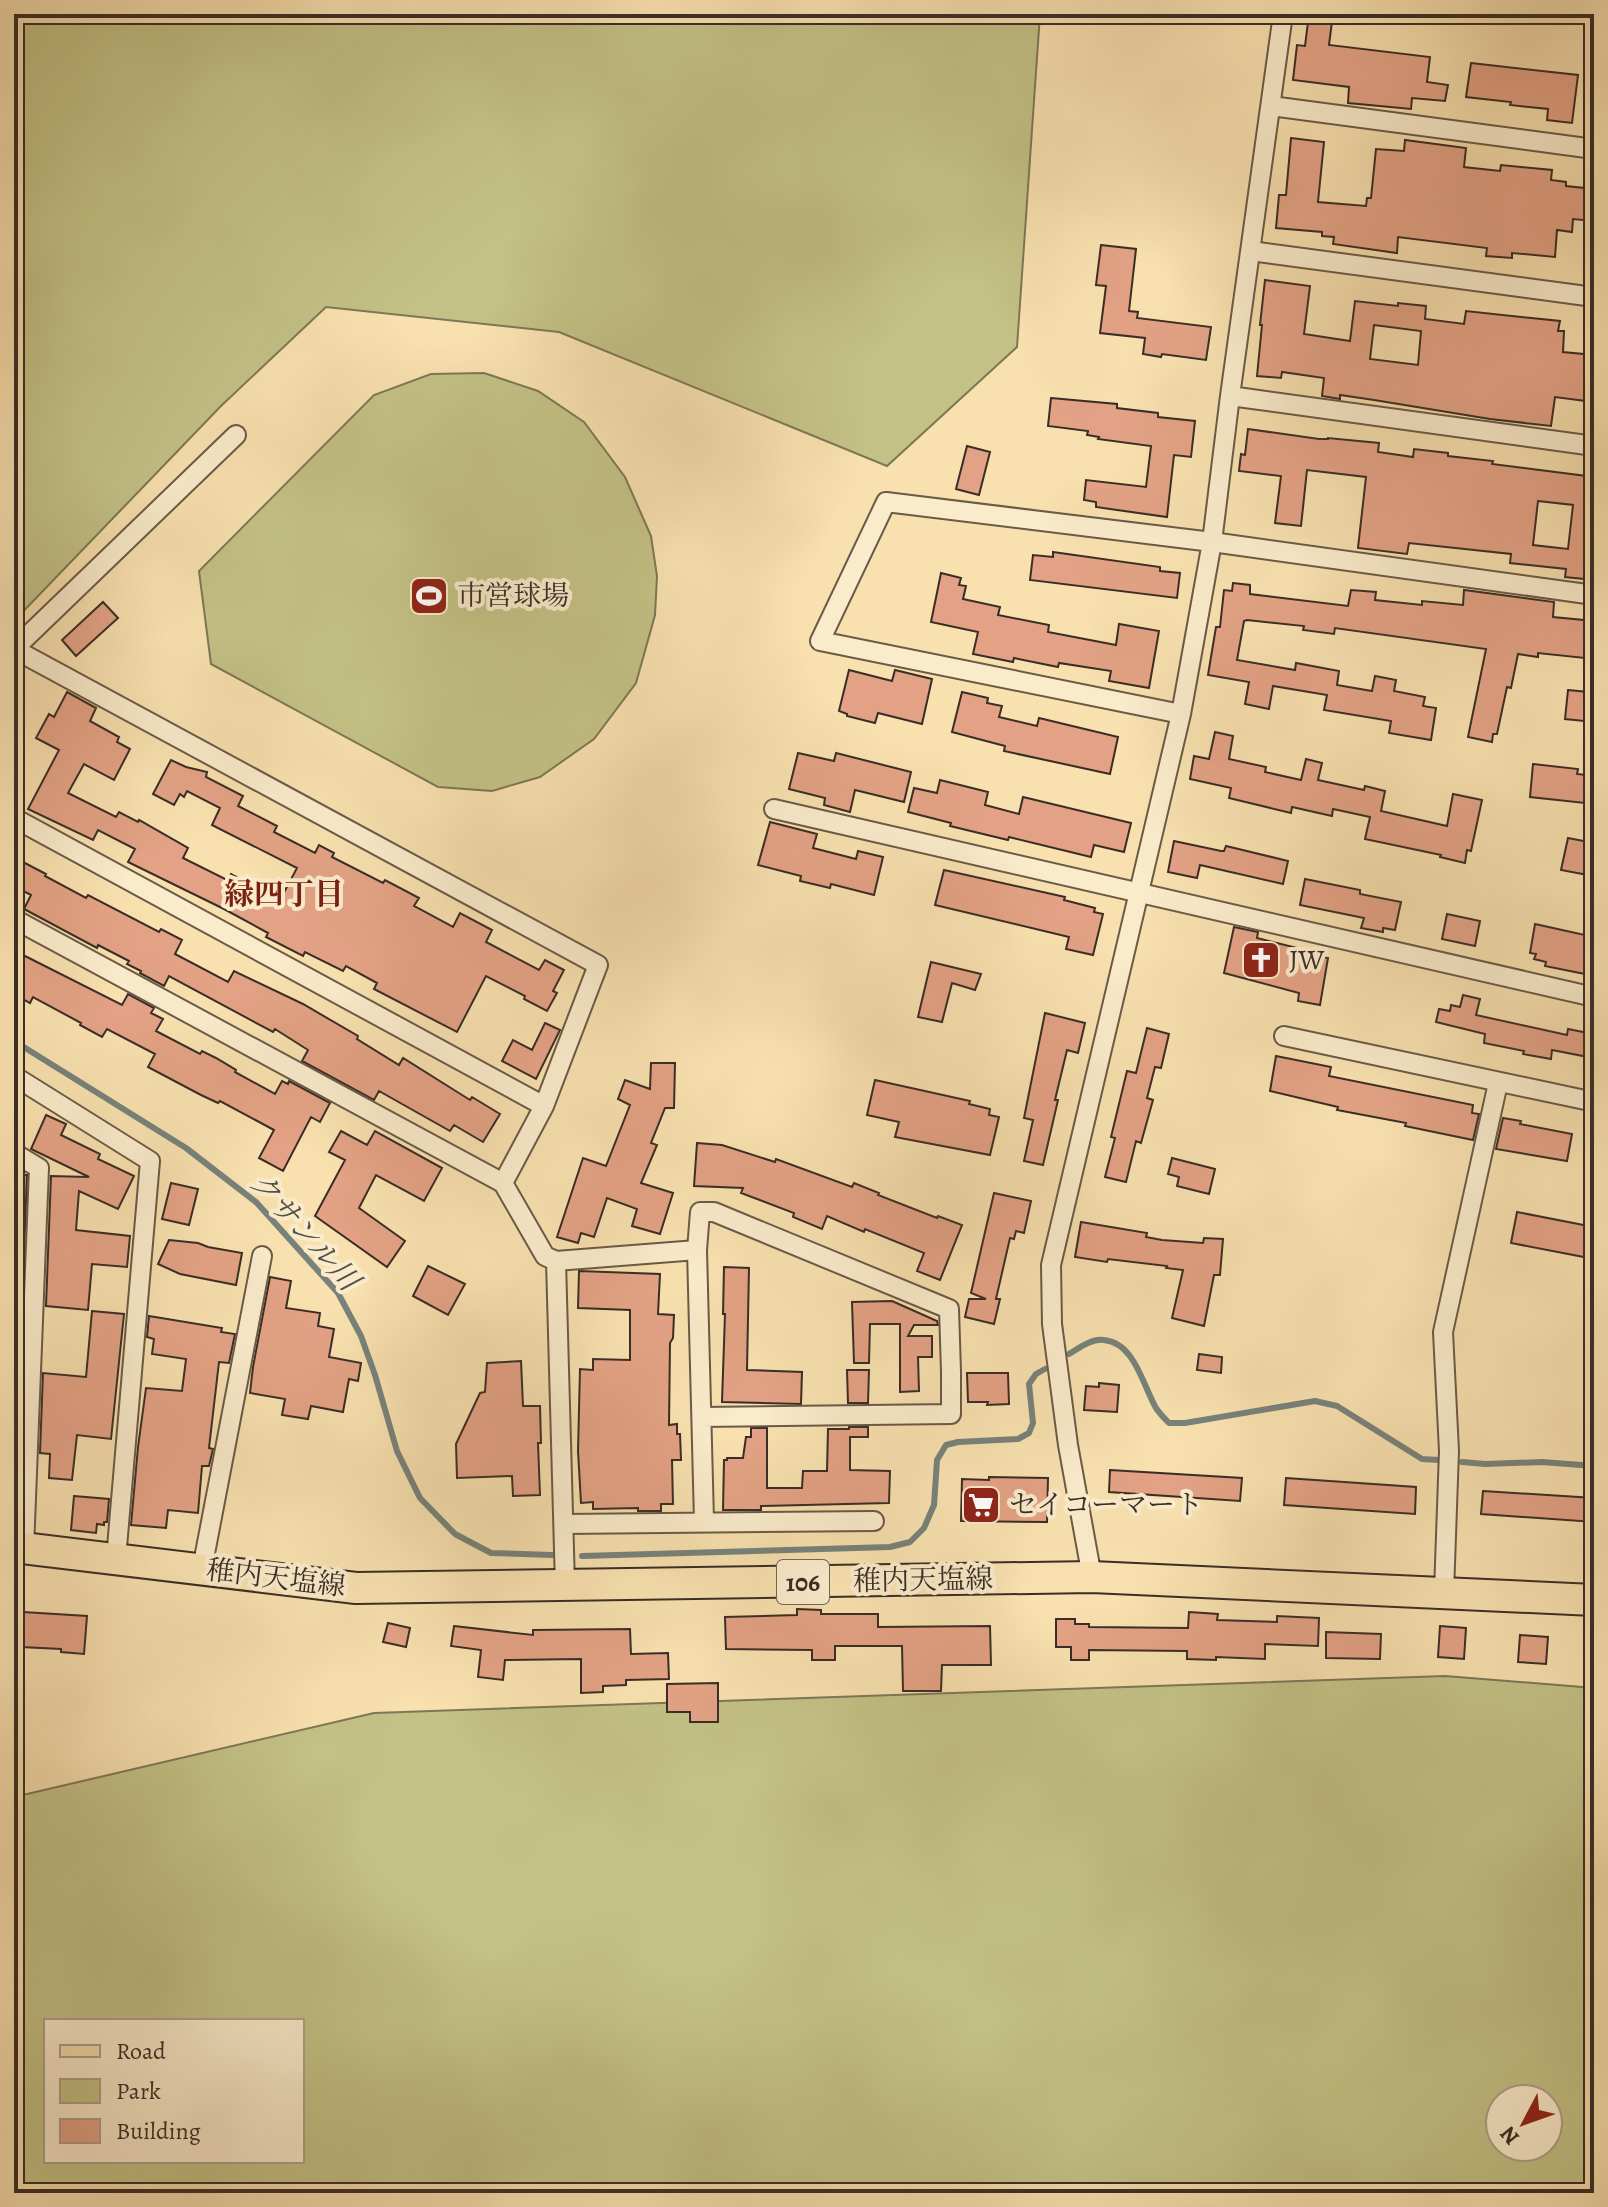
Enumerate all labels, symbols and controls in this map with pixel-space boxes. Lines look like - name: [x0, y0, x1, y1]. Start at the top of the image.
- sports icon: 市営球場: [408, 575, 450, 617]
- place label: 市営球場: [457, 577, 569, 615]
- district label: 緑四丁目: [224, 874, 344, 914]
- church icon: JW: [1240, 939, 1282, 981]
- place label: JW: [1289, 941, 1325, 979]
- water label: クサンル川: [240, 1163, 370, 1302]
- supermarket icon: セイコーマート: [960, 1484, 1002, 1526]
- place label: セイコーマート: [1009, 1486, 1203, 1524]
- street label: 稚内天塩線: [204, 1551, 348, 1605]
- road number: 106: [777, 1560, 829, 1604]
- street label: 稚内天塩線: [853, 1560, 993, 1600]
- legend: [44, 2019, 304, 2163]
- text: Road: [116, 2035, 166, 2067]
- text: Park: [116, 2075, 161, 2107]
- north arrow: [1484, 2083, 1564, 2163]
- text: Building: [116, 2115, 201, 2147]
- text: N: [1493, 2120, 1526, 2151]

